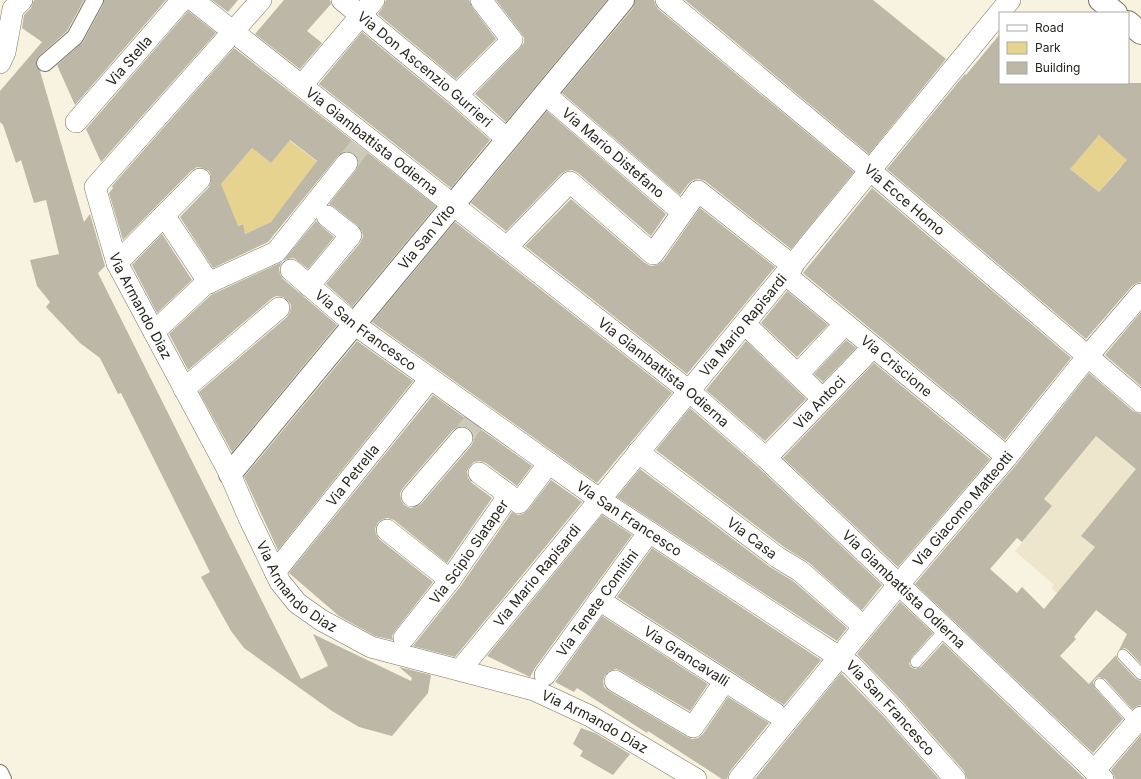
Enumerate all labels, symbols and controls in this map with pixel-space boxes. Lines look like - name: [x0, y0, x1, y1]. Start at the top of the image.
- street label: Via Don Ascenzio Gurrieri: [354, 7, 496, 130]
- legend: [999, 12, 1129, 84]
- text: Road: [1035, 20, 1064, 35]
- street label: Via Stella: [102, 32, 155, 89]
- text: Park: [1035, 40, 1061, 55]
- text: Building: [1035, 60, 1080, 75]
- street label: Via Giambattista Odierna: [303, 83, 442, 198]
- street label: Via Mario Distefano: [559, 104, 668, 201]
- street label: Via Ecce Homo: [861, 160, 949, 239]
- street label: Via San Vito: [394, 200, 458, 273]
- street label: Via Armando Diaz: [106, 250, 176, 362]
- street label: Via Mario Rapisardi: [695, 270, 790, 380]
- street label: Via San Francesco: [312, 286, 420, 374]
- street label: Via Giambattista Odierna: [595, 314, 733, 430]
- street label: Via Criscione: [857, 331, 936, 400]
- street label: Via Antoci: [790, 372, 848, 432]
- street label: Via Petrella: [322, 441, 382, 509]
- street label: Via Giacomo Matteotti: [909, 448, 1016, 569]
- street label: Via San Francesco: [573, 477, 685, 559]
- street label: Via Scipio Slataper: [425, 496, 511, 607]
- street label: Via Casa: [724, 513, 781, 562]
- street label: Via Mario Rapisardi: [490, 520, 584, 630]
- street label: Via Giambattista Odierna: [839, 526, 969, 652]
- street label: Via Armando Diaz: [253, 538, 340, 635]
- street label: Via Tenete Comitini: [552, 546, 641, 659]
- street label: Via Grancavalli: [641, 622, 733, 690]
- street label: Via San Francesco: [843, 656, 939, 758]
- street label: Via Armando Diaz: [539, 686, 651, 757]

